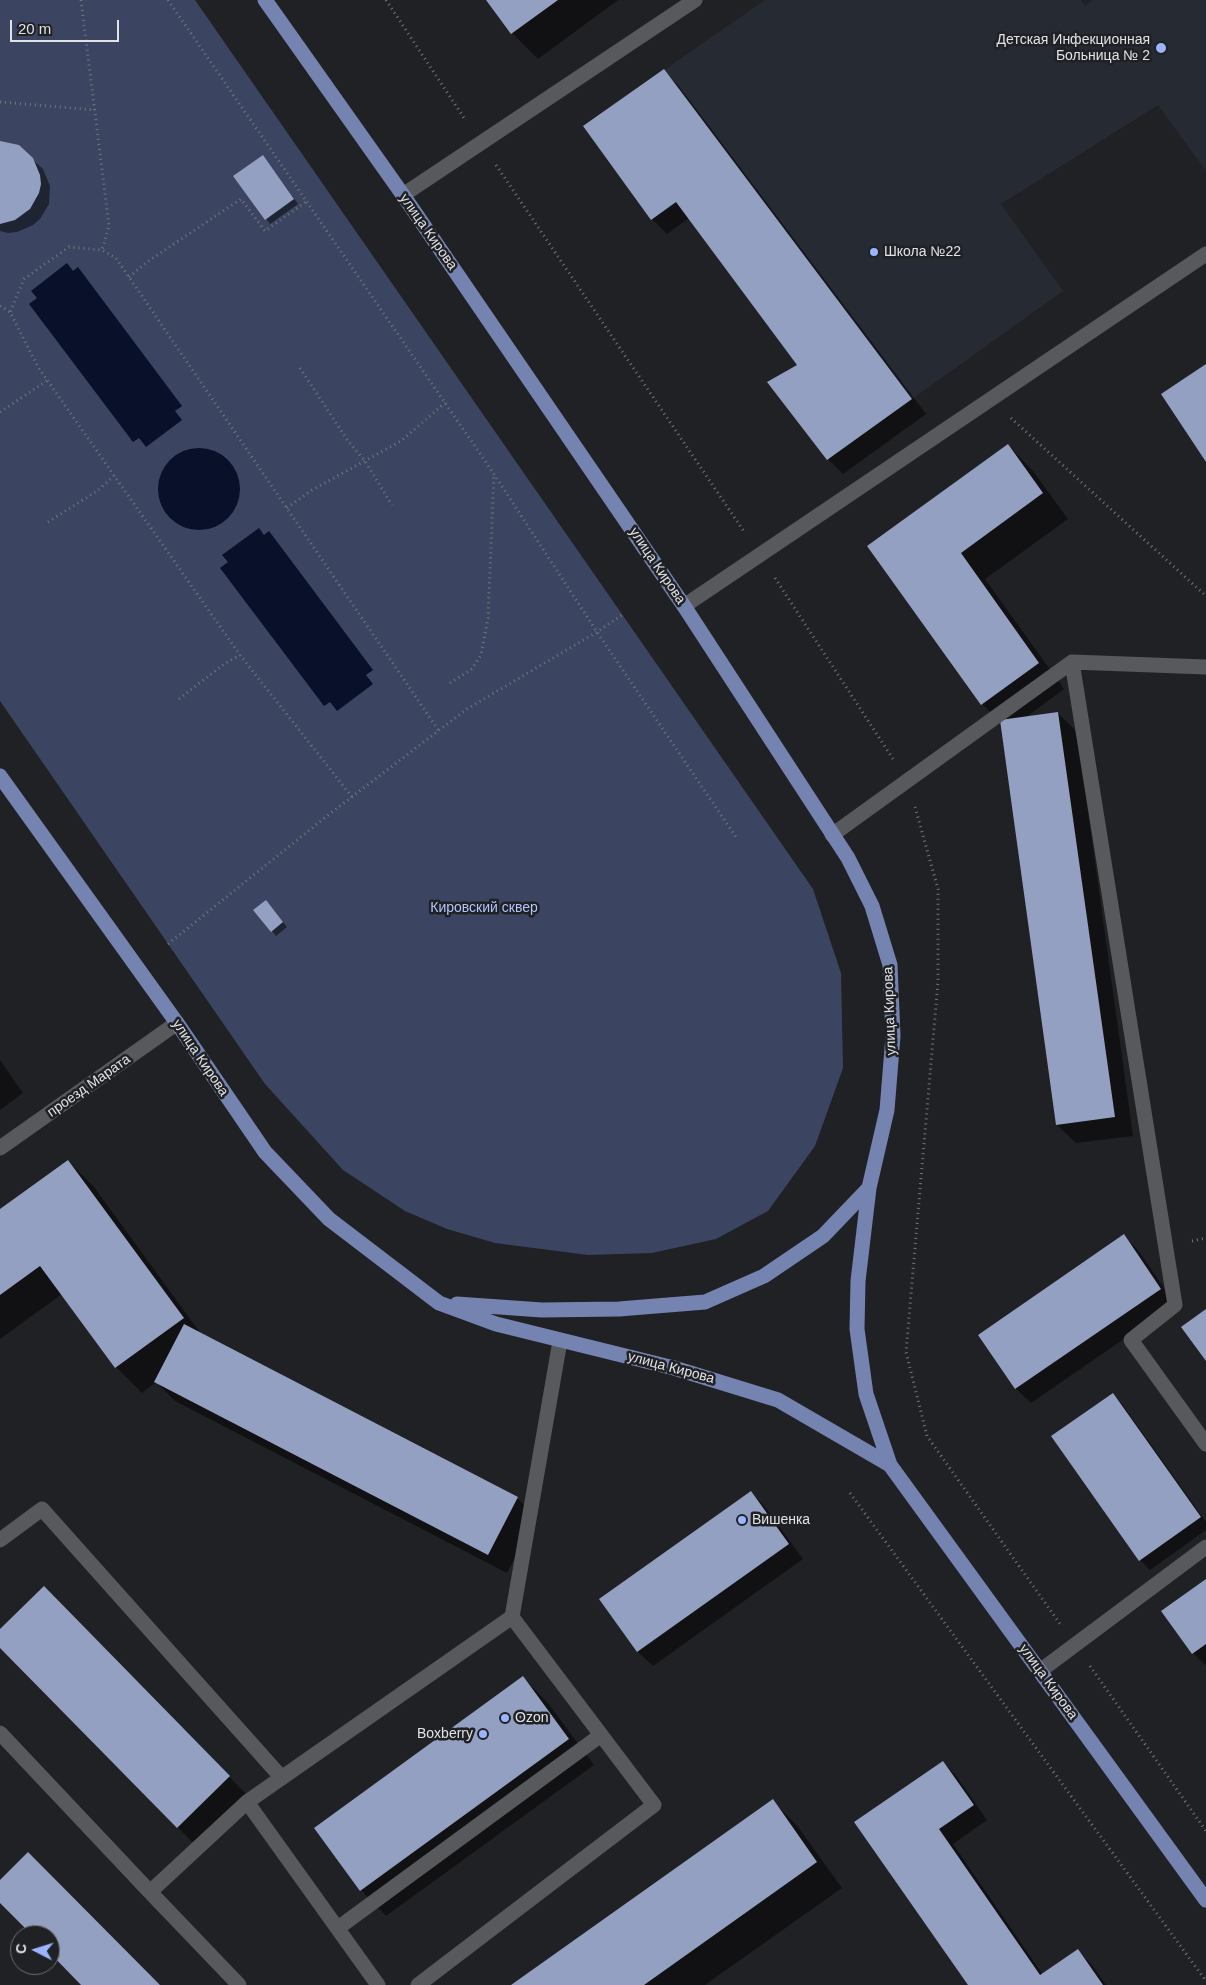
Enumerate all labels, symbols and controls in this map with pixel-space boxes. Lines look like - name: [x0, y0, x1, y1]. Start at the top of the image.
- scale bar: [12, 10, 121, 42]
- text: 20 m: [18, 20, 51, 37]
- place label: Детская Инфекционная Больница № 2: [997, 32, 1150, 64]
- marker: Детская Инфекционная Больница № 2: [1154, 41, 1168, 55]
- street label: улица Кирова: [396, 191, 460, 273]
- place label: Школа №22: [884, 244, 961, 260]
- marker: Школа №22: [868, 246, 880, 258]
- street label: улица Кирова: [625, 524, 689, 608]
- park label: Кировский сквер: [430, 900, 538, 916]
- street label: улица Кирова: [880, 966, 900, 1056]
- street label: улица Кирова: [168, 1016, 232, 1100]
- street label: проезд Марата: [44, 1051, 134, 1121]
- street label: улица Кирова: [626, 1348, 716, 1388]
- place label: Вишенка: [752, 1512, 810, 1528]
- marker: Вишенка: [736, 1514, 748, 1526]
- street label: улица Кирова: [1015, 1641, 1081, 1723]
- place label: Ozon: [515, 1710, 548, 1726]
- marker: Ozon: [499, 1712, 511, 1724]
- place label: Boxberry: [417, 1726, 473, 1742]
- marker: Boxberry: [477, 1728, 489, 1740]
- north arrow: [10, 1925, 60, 1975]
- text: С: [13, 1943, 29, 1955]

